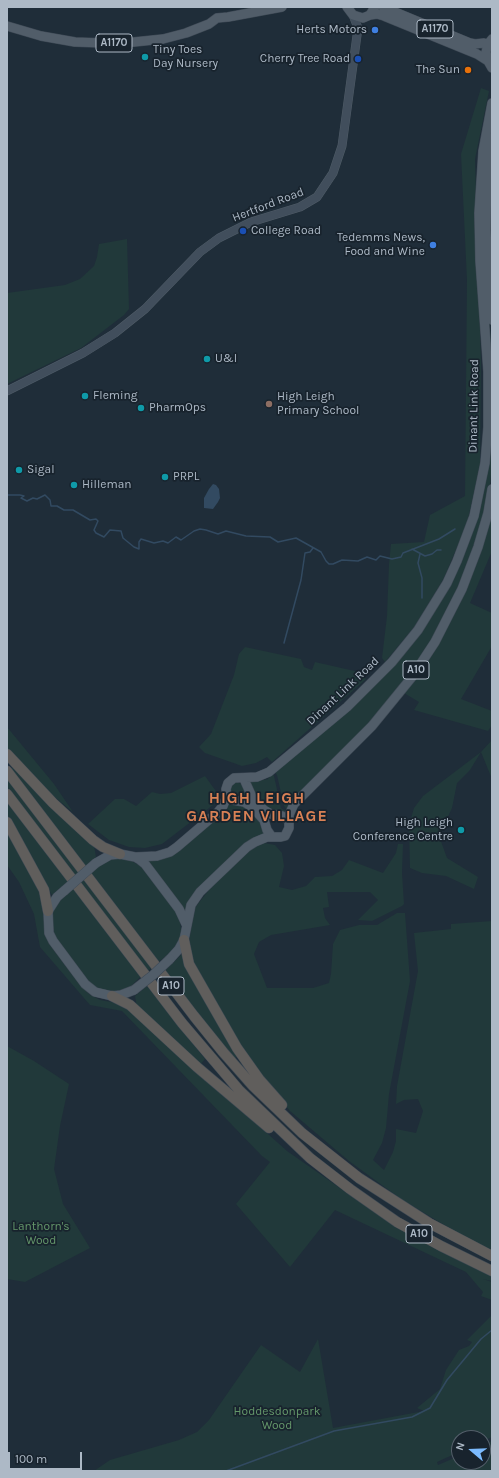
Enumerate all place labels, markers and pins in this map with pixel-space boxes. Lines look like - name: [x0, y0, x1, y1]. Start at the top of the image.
- place label: Herts Motors: [296, 23, 367, 37]
- marker: Herts Motors: [370, 25, 380, 35]
- place label: Tiny Toes Day Nursery: [153, 43, 218, 71]
- marker: Tiny Toes Day Nursery: [140, 52, 150, 62]
- place label: Cherry Tree Road: [260, 52, 350, 66]
- marker: Cherry Tree Road: [353, 54, 363, 64]
- place label: The Sun: [416, 63, 460, 77]
- marker: The Sun: [463, 65, 473, 75]
- place label: College Road: [251, 224, 321, 238]
- marker: College Road: [238, 226, 248, 236]
- place label: Tedemms News, Food and Wine: [337, 231, 425, 259]
- marker: Tedemms News, Food and Wine: [428, 240, 438, 250]
- place label: U&I: [215, 352, 237, 366]
- marker: U&I: [202, 354, 212, 364]
- place label: Fleming: [93, 389, 138, 403]
- place label: High Leigh Primary School: [277, 390, 359, 418]
- marker: Fleming: [80, 391, 90, 401]
- marker: High Leigh Primary School: [264, 399, 274, 409]
- place label: PharmOps: [149, 401, 206, 415]
- marker: PharmOps: [136, 403, 146, 413]
- place label: Sigal: [27, 463, 55, 477]
- marker: Sigal: [14, 465, 24, 475]
- place label: PRPL: [173, 470, 199, 484]
- marker: PRPL: [160, 472, 170, 482]
- place label: Hilleman: [82, 478, 132, 492]
- marker: Hilleman: [69, 480, 79, 490]
- place label: High Leigh Conference Centre: [353, 816, 453, 844]
- marker: High Leigh Conference Centre: [456, 825, 466, 835]

